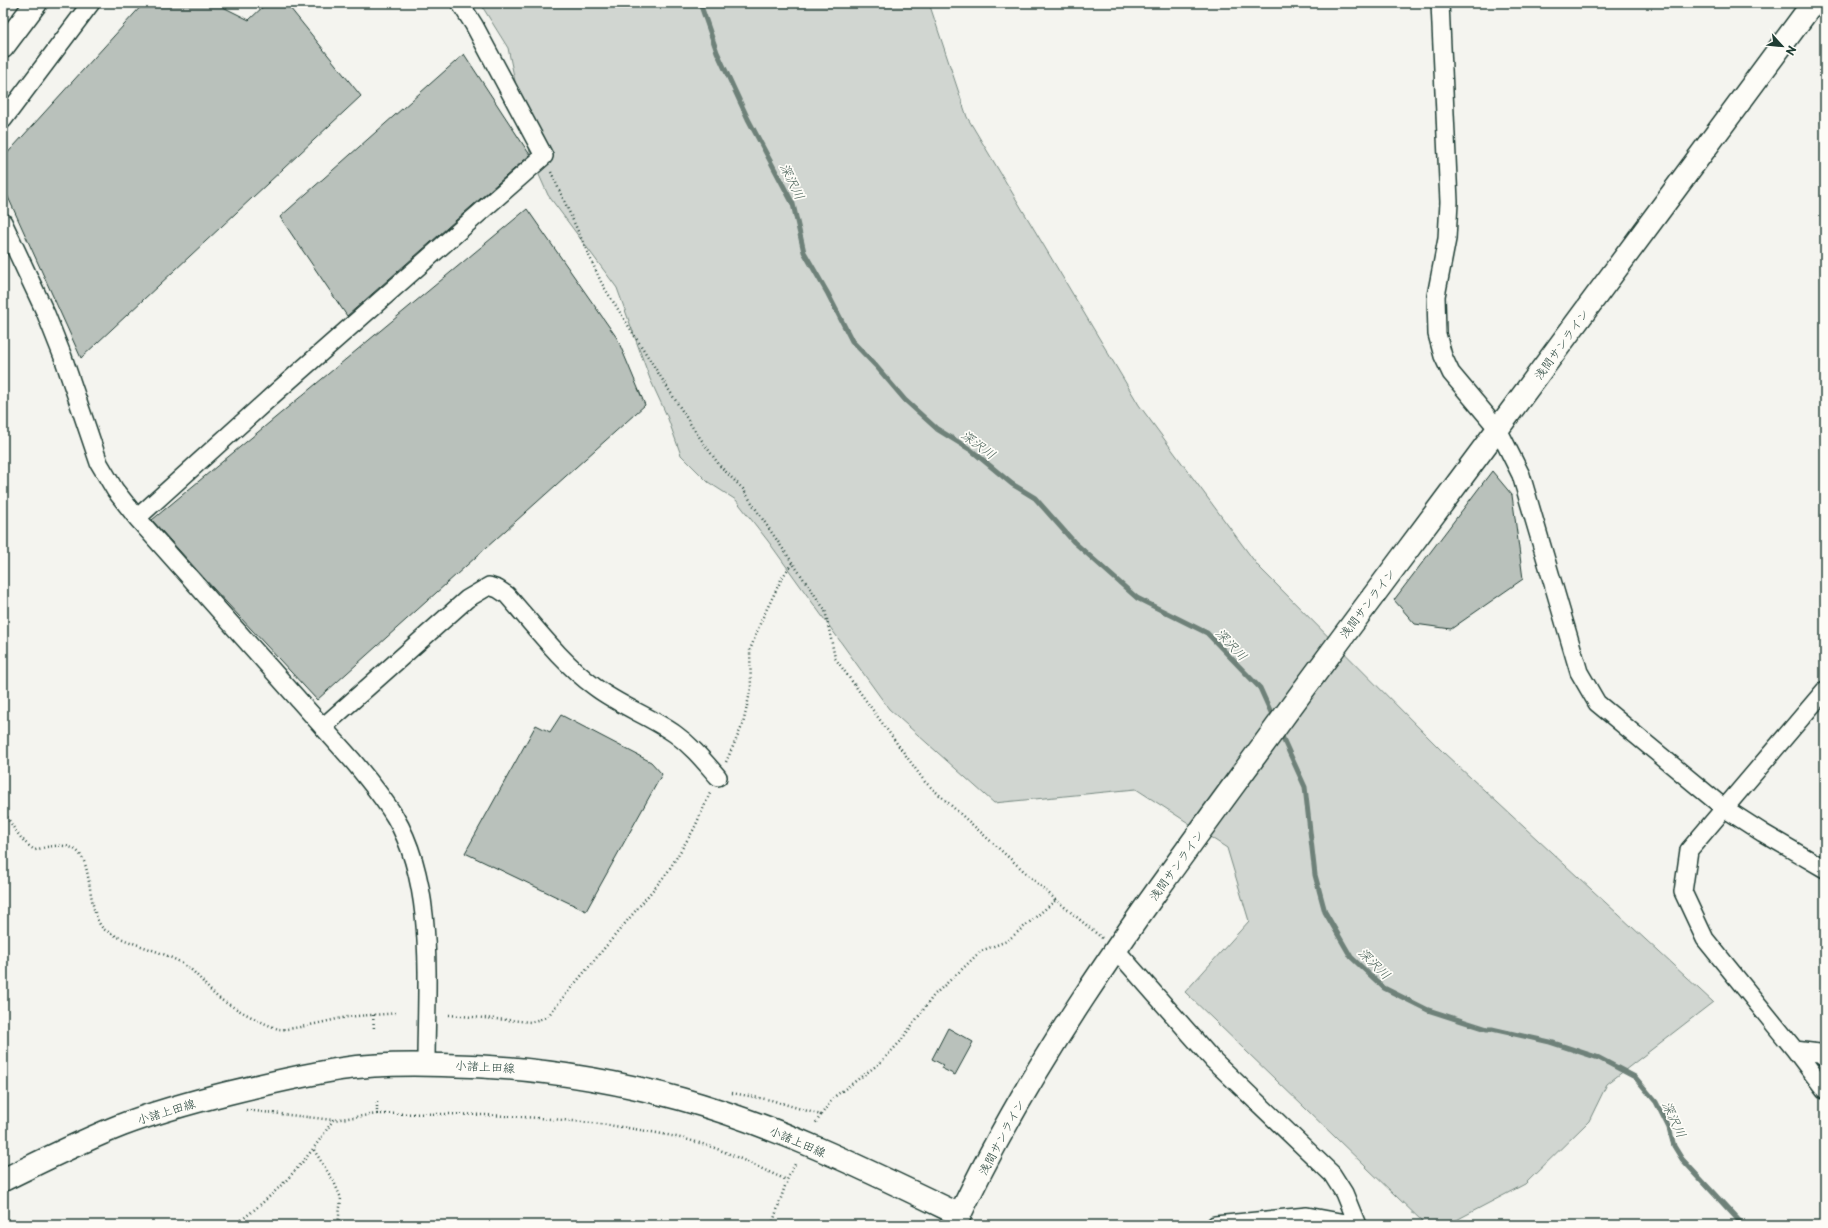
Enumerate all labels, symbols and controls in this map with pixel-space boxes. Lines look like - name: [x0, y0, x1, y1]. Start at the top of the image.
- north arrow: [1762, 26, 1802, 66]
- text: N: [1782, 43, 1801, 59]
- water label: 深沢川: [776, 159, 810, 203]
- street label: 浅間サンライン: [1529, 305, 1593, 383]
- water label: 深沢川: [958, 425, 1000, 463]
- street label: 浅間サンライン: [1335, 564, 1399, 642]
- water label: 深沢川: [1212, 623, 1252, 665]
- street label: 浅間サンライン: [1144, 826, 1208, 904]
- water label: 深沢川: [1354, 943, 1396, 983]
- street label: 小諸上田線: [455, 1055, 515, 1077]
- street label: 小諸上田線: [135, 1094, 197, 1128]
- street label: 浅間サンライン: [973, 1096, 1029, 1178]
- water label: 深沢川: [1658, 1097, 1692, 1141]
- street label: 小諸上田線: [767, 1121, 829, 1161]

